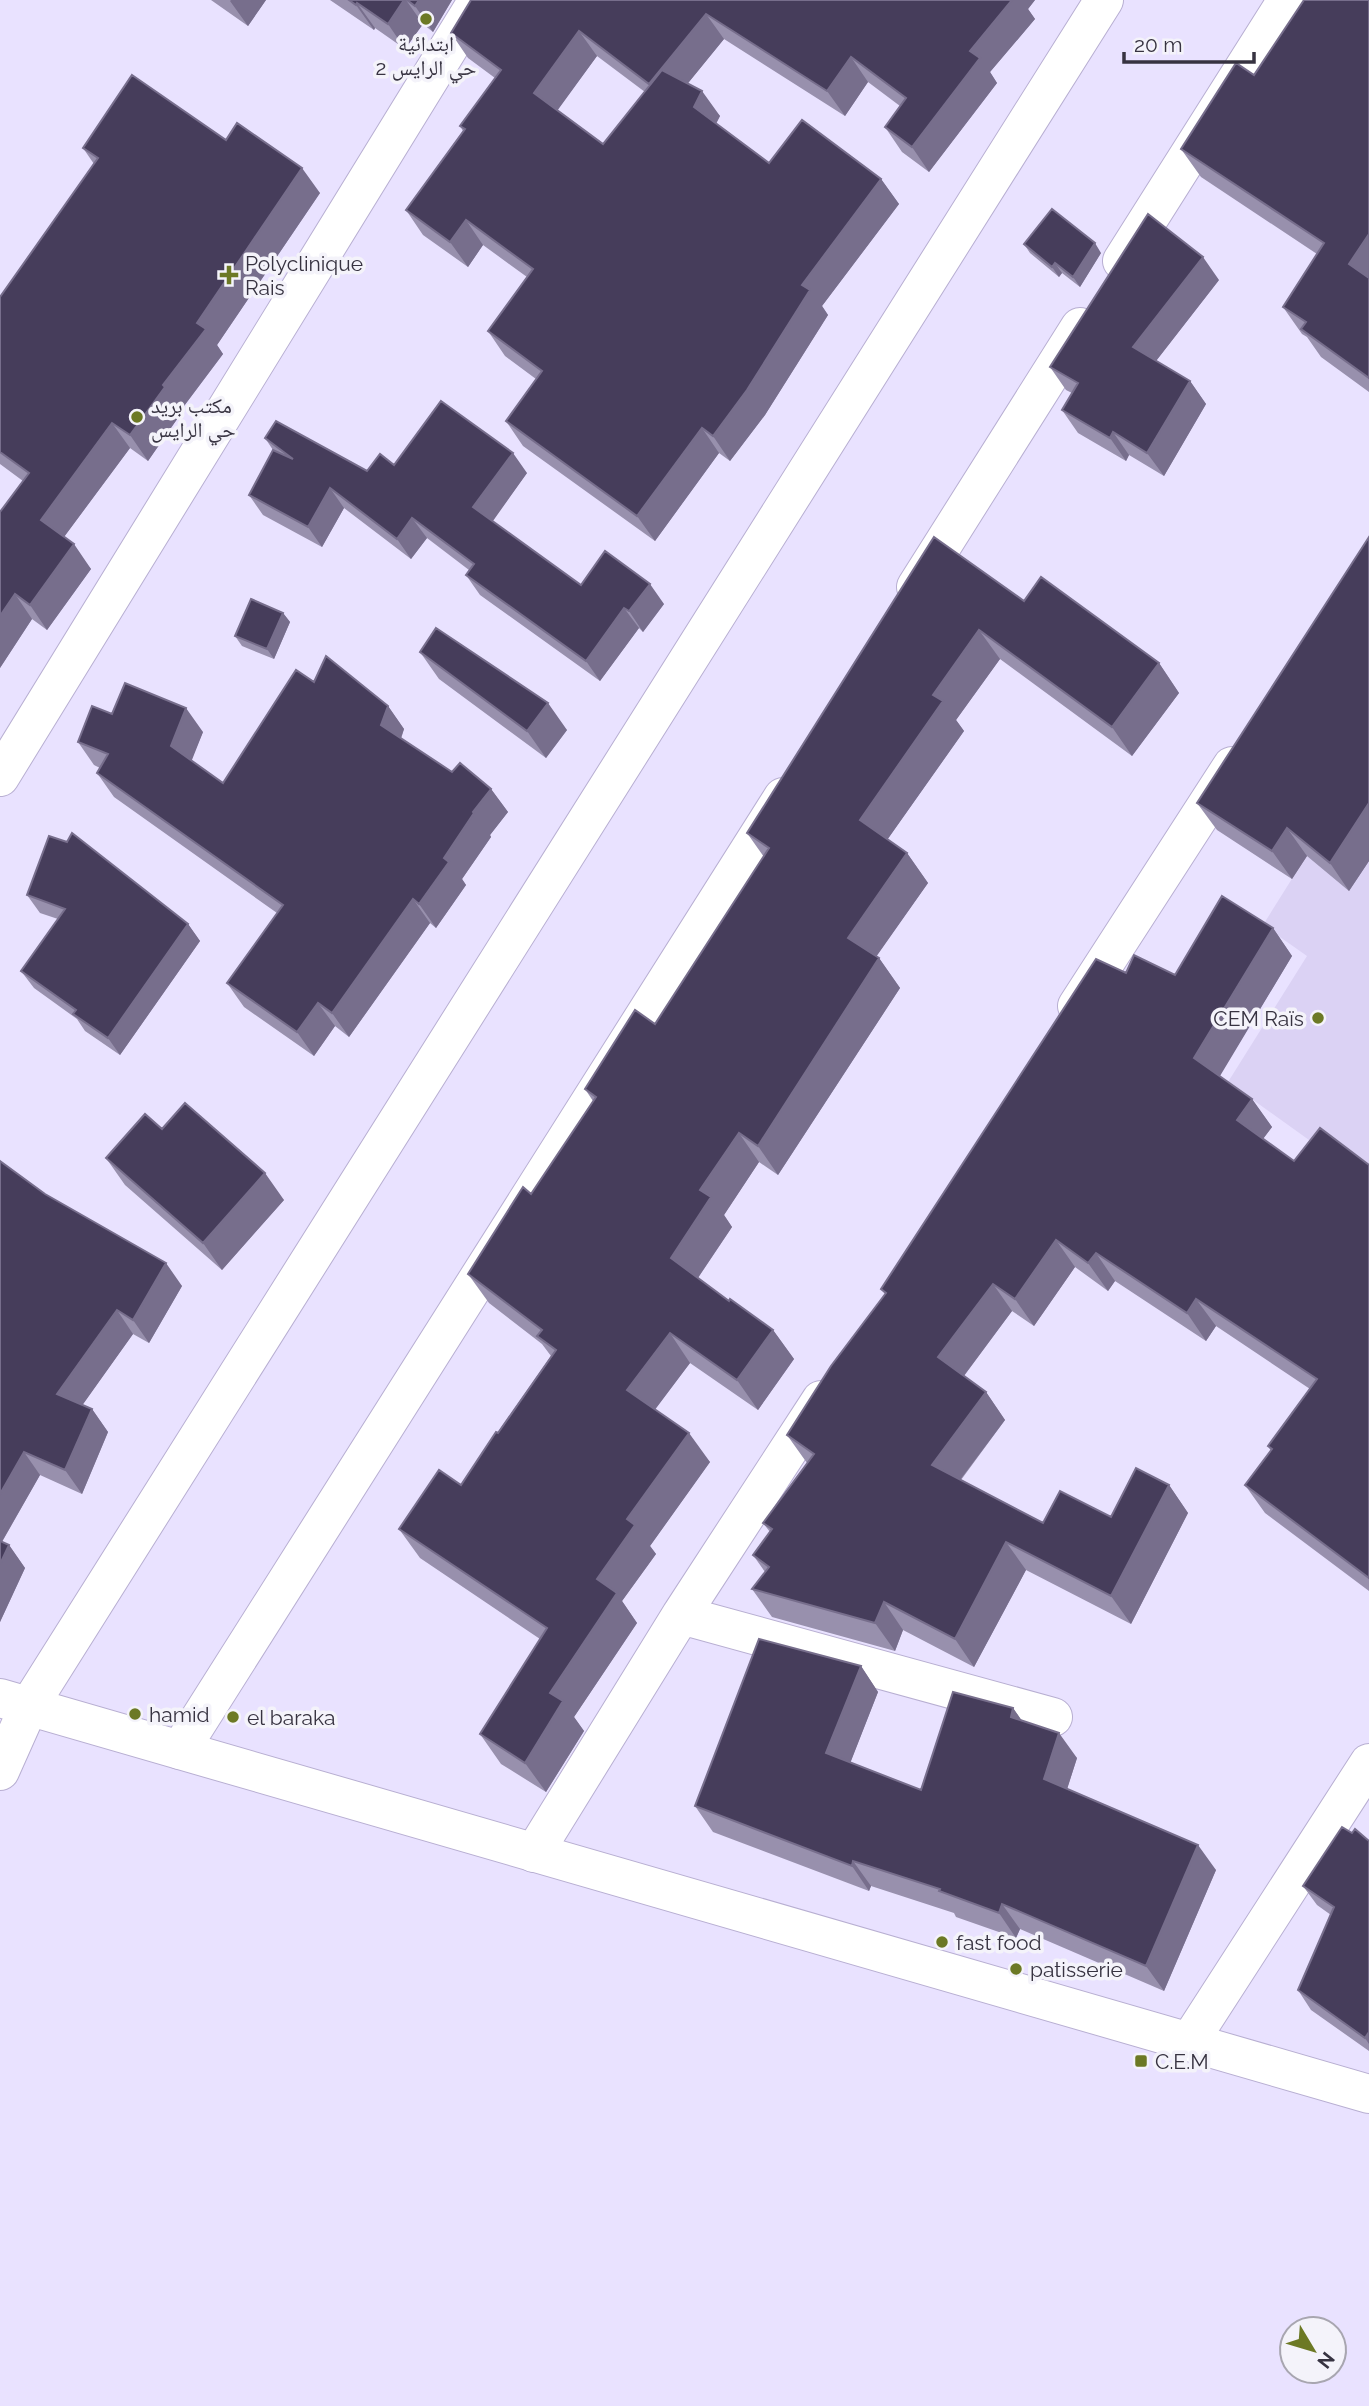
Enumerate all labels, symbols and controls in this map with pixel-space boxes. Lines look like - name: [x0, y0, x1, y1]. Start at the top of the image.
- marker: ابتدائية حي الرايس 2: [418, 11, 434, 27]
- scale bar: [1124, 21, 1254, 65]
- place label: ابتدائية حي الرايس 2: [376, 31, 476, 84]
- text: 20 m: [1134, 32, 1182, 57]
- place label: Polyclinique Rais: [245, 251, 363, 300]
- marker: Polyclinique Rais: [219, 265, 239, 285]
- place label: مكتب بريد حي الرايس: [151, 393, 236, 446]
- marker: مكتب بريد حي الرايس: [129, 409, 145, 425]
- place label: CEM Raïs: [1213, 1006, 1304, 1031]
- marker: CEM Raïs: [1310, 1010, 1326, 1026]
- place label: hamid: [149, 1702, 210, 1727]
- place label: el baraka: [247, 1705, 335, 1730]
- marker: hamid: [127, 1706, 143, 1722]
- marker: el baraka: [225, 1709, 241, 1725]
- place label: fast food: [956, 1930, 1042, 1955]
- marker: fast food: [934, 1934, 950, 1950]
- place label: patisserie: [1030, 1957, 1123, 1982]
- marker: patisserie: [1008, 1961, 1024, 1977]
- place label: C.E.M: [1155, 2049, 1209, 2074]
- marker: C.E.M: [1133, 2053, 1149, 2069]
- north arrow: [1278, 2315, 1348, 2385]
- text: N: [1313, 2348, 1340, 2373]

